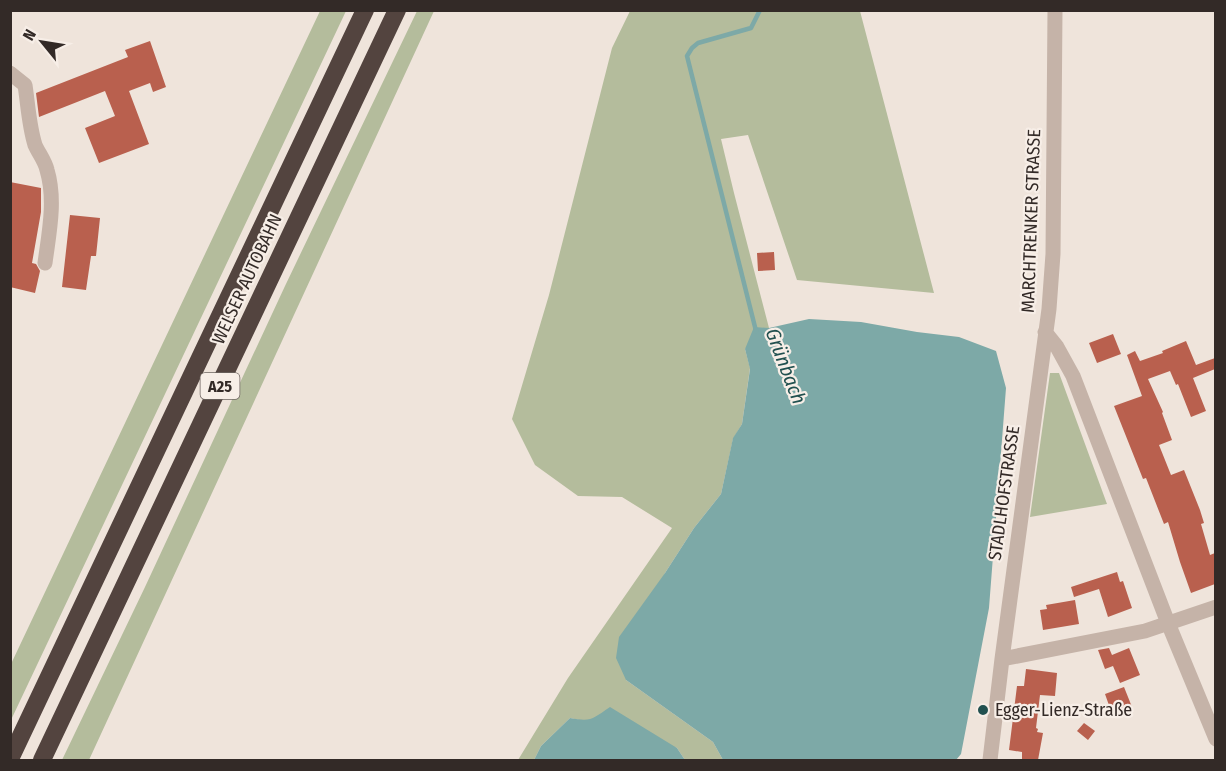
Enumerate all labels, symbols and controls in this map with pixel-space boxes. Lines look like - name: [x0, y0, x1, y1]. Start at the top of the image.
- north arrow: [12, 12, 72, 72]
- text: N: [19, 26, 40, 44]
- street label: MARCHTRENKER STRASSE: [1017, 129, 1045, 313]
- street label: WELSER AUTOBAHN: [207, 210, 287, 348]
- water label: Grünbach: [761, 325, 811, 407]
- road number: A25: [200, 373, 240, 399]
- street label: STADLHOFSTRASSE: [984, 424, 1024, 562]
- place label: Egger-Lienz-Straße: [995, 699, 1132, 721]
- marker: Egger-Lienz-Straße: [976, 703, 990, 717]

